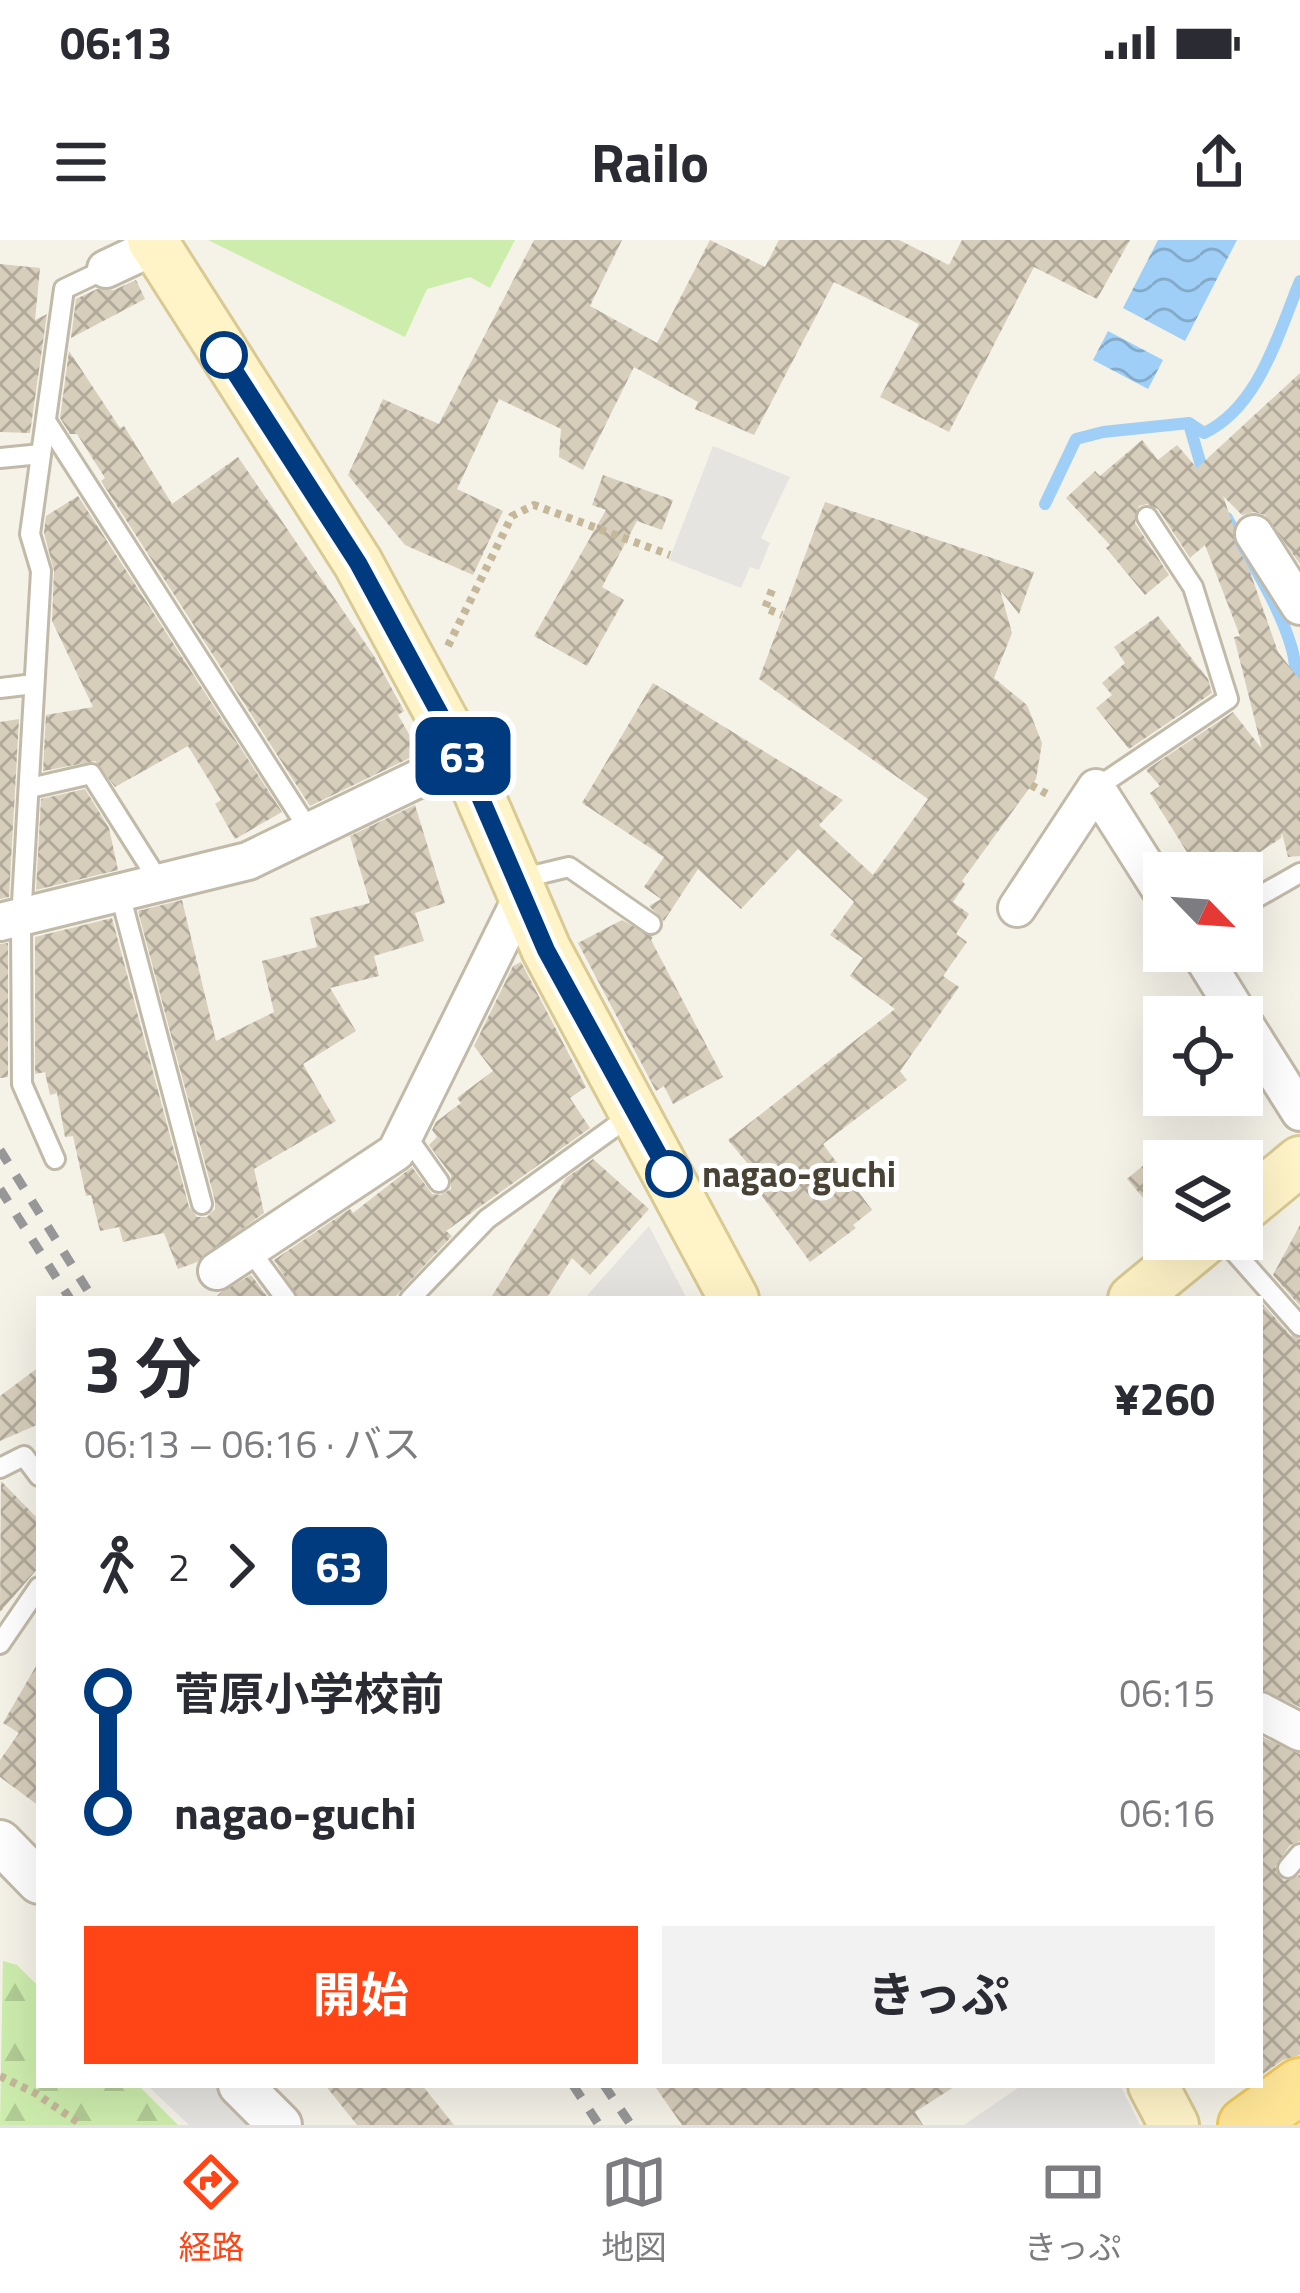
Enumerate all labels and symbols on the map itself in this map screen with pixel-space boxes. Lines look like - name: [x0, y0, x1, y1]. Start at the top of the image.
- unlabelled marker: [202, 333, 246, 377]
- line badge: 63: [409, 717, 517, 795]
- north arrow: [1143, 852, 1263, 972]
- place label: nagao-guchi: [702, 1146, 896, 1201]
- marker: nagao-guchi: [647, 1152, 691, 1196]

